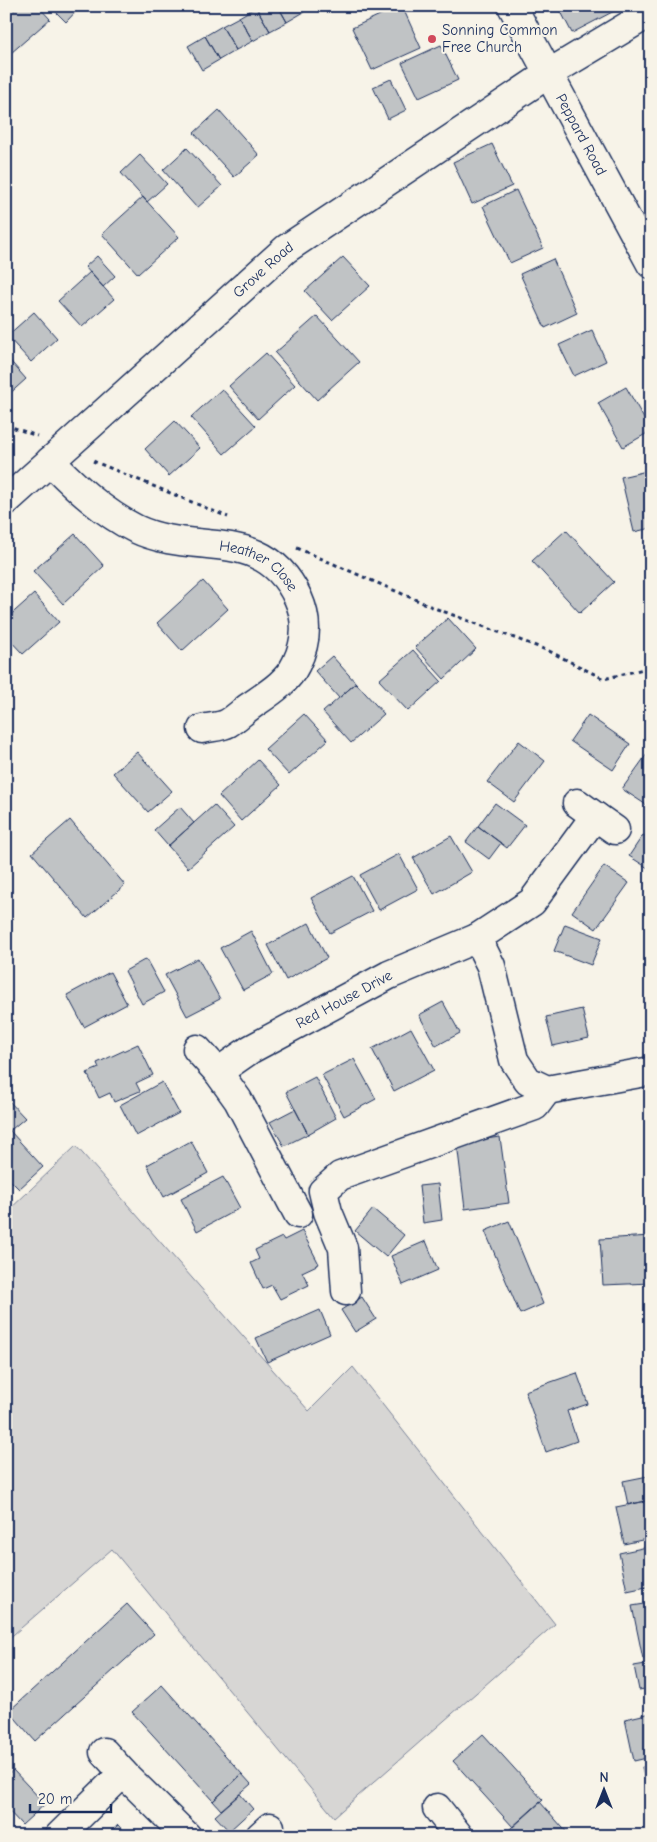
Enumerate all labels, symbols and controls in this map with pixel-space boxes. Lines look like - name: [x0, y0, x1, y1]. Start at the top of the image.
- place label: Sonning Common Free Church: [442, 21, 558, 56]
- marker: Sonning Common Free Church: [426, 33, 438, 45]
- street label: Peppard Road: [552, 91, 610, 178]
- street label: Grove Road: [229, 238, 297, 301]
- street label: Heather Close: [218, 536, 302, 595]
- street label: Red House Drive: [293, 966, 396, 1032]
- north arrow: [580, 1764, 630, 1814]
- text: N: [599, 1769, 609, 1786]
- scale bar: [30, 1782, 111, 1814]
- text: 20 m: [38, 1790, 72, 1808]

